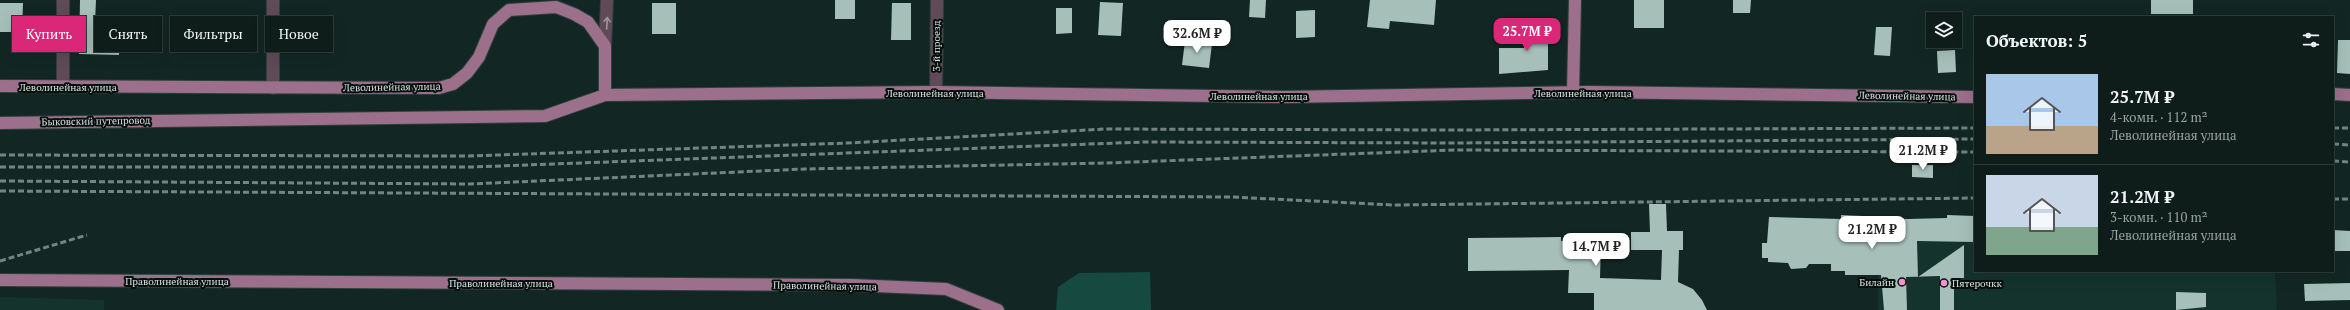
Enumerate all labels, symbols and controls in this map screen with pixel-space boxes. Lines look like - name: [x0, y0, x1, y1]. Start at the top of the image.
- map controls: [1926, 12, 1962, 48]
- button: layers: [1926, 12, 1962, 48]
- chip: Купить: [12, 16, 86, 52]
- chip: Снять: [94, 16, 162, 52]
- chip: Фильтры: [170, 16, 257, 52]
- chip: Новое: [265, 16, 333, 52]
- one-way arrow: [603, 17, 610, 30]
- pin: 25.7M ₽: [1490, 18, 1564, 52]
- street label: 3-й проезд: [930, 20, 943, 71]
- pin: 32.6M ₽: [1160, 20, 1234, 54]
- text: 25.7M ₽: [1503, 22, 1551, 40]
- text: 32.6M ₽: [1173, 24, 1221, 42]
- text: Объектов: 5: [1986, 29, 2087, 52]
- icon: filters: [2300, 29, 2322, 51]
- street label: Леволинейная улица: [342, 80, 441, 94]
- street label: Леволинейная улица: [18, 81, 117, 94]
- text: 25.7M ₽: [2110, 85, 2174, 108]
- street label: Леволинейная улица: [885, 87, 984, 100]
- street label: Леволинейная улица: [1533, 87, 1632, 100]
- street label: Леволинейная улица: [1857, 89, 1956, 103]
- street label: Леволинейная улица: [1209, 90, 1308, 103]
- icon: home: [2018, 90, 2066, 138]
- text: 4-комн. · 112 m²: [2110, 108, 2207, 126]
- street label: Быковский путепровод: [41, 114, 151, 128]
- text: Леволинейная улица: [2110, 126, 2237, 144]
- pin: 21.2M ₽: [1886, 137, 1960, 171]
- text: 21.2M ₽: [1899, 141, 1947, 159]
- text: 21.2M ₽: [2110, 185, 2174, 208]
- icon: home: [2018, 191, 2066, 239]
- text: 3-комн. · 110 m²: [2110, 208, 2207, 226]
- pin: 21.2M ₽: [1835, 216, 1909, 250]
- text: 21.2M ₽: [1848, 220, 1896, 238]
- text: Леволинейная улица: [2110, 226, 2237, 244]
- pin: 14.7M ₽: [1559, 233, 1633, 267]
- text: 14.7M ₽: [1572, 237, 1620, 255]
- street label: Праволинейная улица: [125, 275, 229, 288]
- place label: Билайн: [1859, 276, 1894, 289]
- street label: Праволинейная улица: [449, 277, 553, 290]
- marker: Билайн: [1897, 277, 1907, 287]
- place label: Пятерочкк: [1952, 277, 2002, 290]
- marker: Пятерочкк: [1939, 278, 1949, 288]
- street label: Праволинейная улица: [773, 279, 877, 293]

